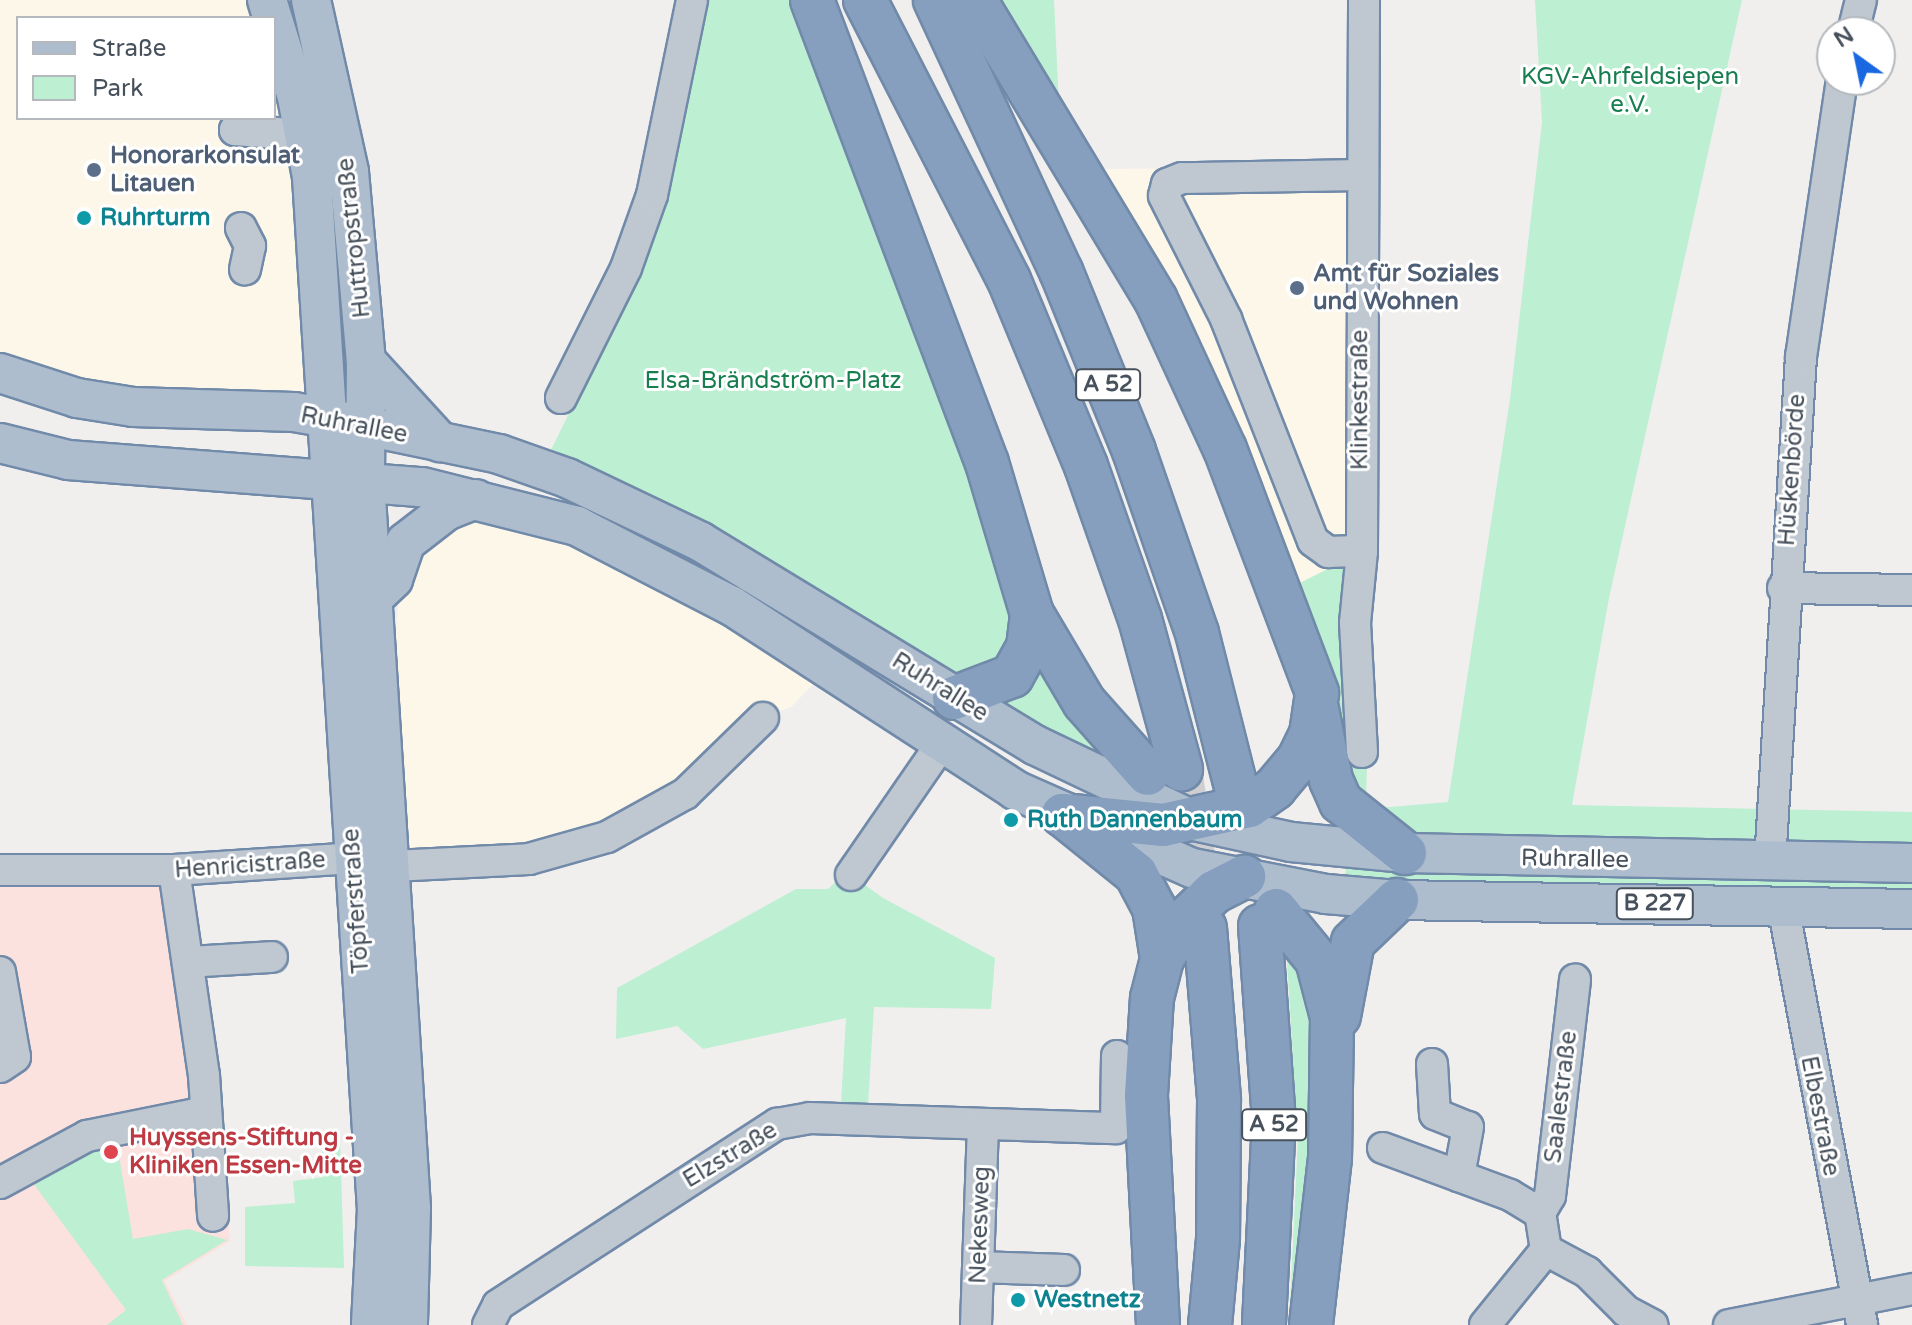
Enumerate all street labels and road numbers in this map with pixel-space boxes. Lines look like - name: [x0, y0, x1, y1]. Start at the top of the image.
- street label: Huttropstraße: [331, 157, 377, 319]
- street label: Klinkestraße: [1346, 330, 1374, 470]
- road number: A 52: [1074, 367, 1142, 403]
- street label: Hüskenbörde: [1772, 393, 1812, 547]
- street label: Ruhrallee: [298, 401, 410, 449]
- street label: Ruhrallee: [887, 646, 993, 728]
- street label: Töpferstraße: [337, 827, 375, 975]
- street label: Ruhrallee: [1521, 844, 1629, 874]
- street label: Henricistraße: [173, 845, 327, 885]
- road number: B 227: [1615, 886, 1695, 922]
- street label: Saalestraße: [1539, 1029, 1583, 1165]
- street label: Elbestraße: [1794, 1054, 1846, 1178]
- road number: A 52: [1240, 1107, 1308, 1143]
- street label: Elzstraße: [678, 1116, 782, 1194]
- street label: Nekesweg: [964, 1166, 996, 1284]

